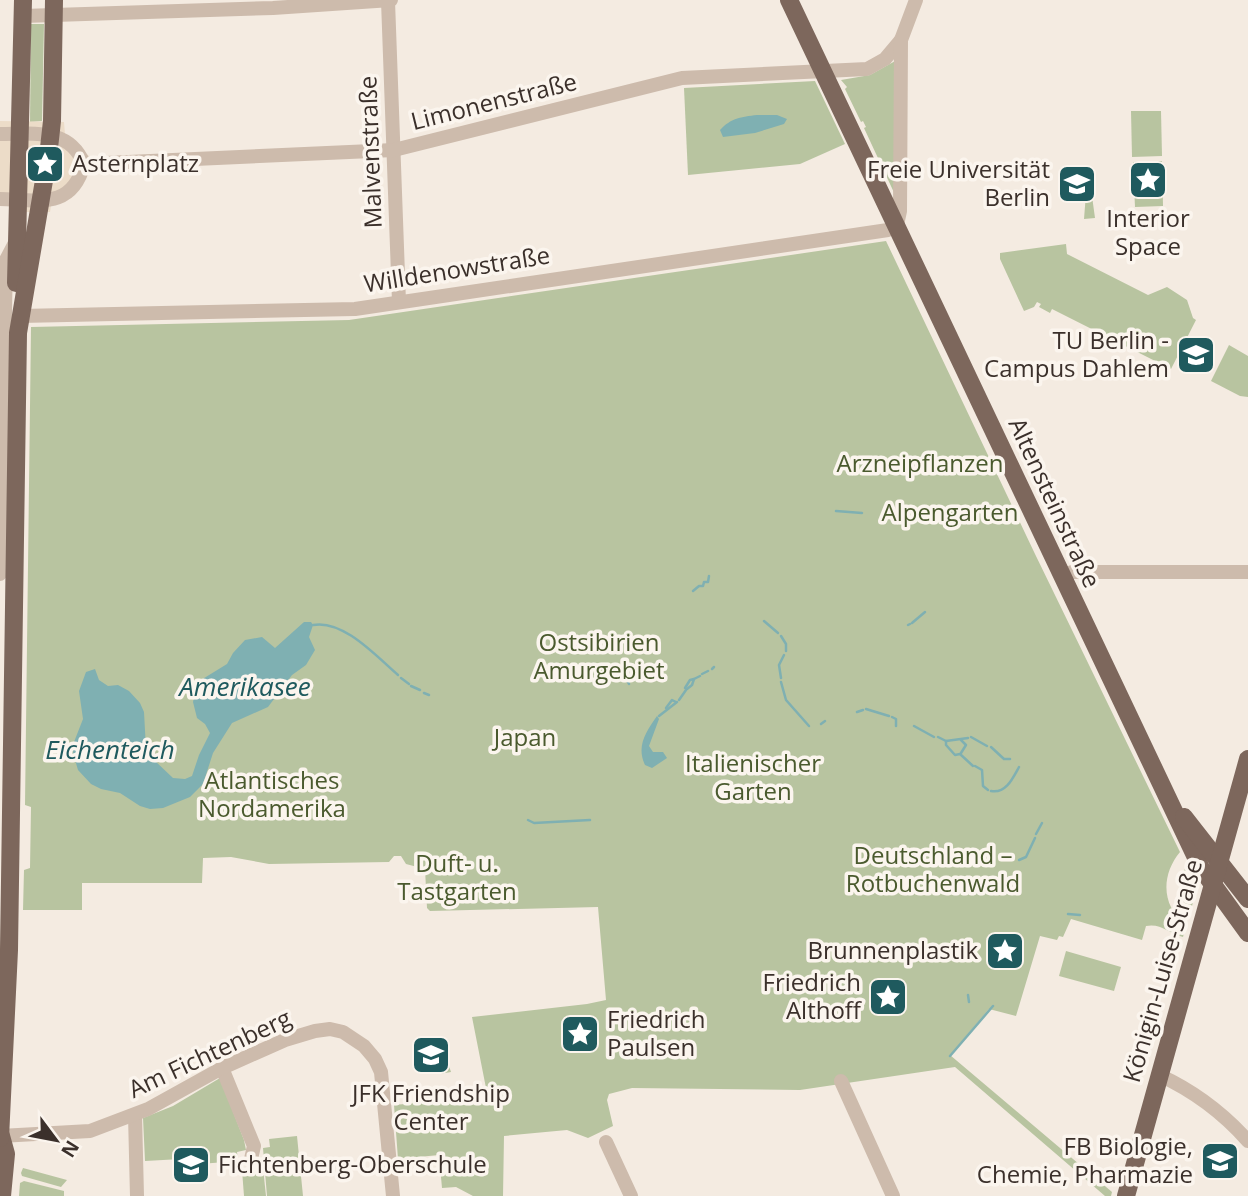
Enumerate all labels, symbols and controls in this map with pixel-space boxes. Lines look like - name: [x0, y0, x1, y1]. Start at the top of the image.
- street label: Limonenstraße: [407, 64, 580, 137]
- street label: Malvenstraße: [350, 75, 389, 229]
- place icon: Asternplatz: [24, 143, 66, 185]
- place label: Asternplatz: [72, 146, 199, 179]
- place label: Freie Universität Berlin: [867, 152, 1050, 213]
- place icon: Interior Space: [1127, 159, 1169, 201]
- school or university icon: Freie Universität Berlin: [1056, 163, 1098, 205]
- place label: Interior Space: [1106, 201, 1190, 262]
- street label: Willdenowstraße: [361, 238, 552, 300]
- place label: TU Berlin - Campus Dahlem: [984, 323, 1169, 384]
- school or university icon: TU Berlin - Campus Dahlem: [1175, 334, 1217, 376]
- street label: Altensteinstraße: [1002, 412, 1109, 593]
- park label: Arzneipflanzen: [837, 446, 1003, 479]
- park label: Alpengarten: [881, 495, 1019, 528]
- park label: Ostsibirien Amurgebiet: [533, 625, 665, 686]
- water label: Amerikasee: [177, 668, 311, 704]
- park label: Japan: [492, 720, 556, 753]
- water label: Eichenteich: [45, 731, 175, 767]
- park label: Italienischer Garten: [685, 746, 821, 807]
- park label: Atlantisches Nordamerika: [198, 763, 346, 824]
- park label: Deutschland – Rotbuchenwald: [846, 838, 1020, 899]
- park label: Duft- u. Tastgarten: [397, 846, 517, 907]
- street label: Königin-Luise-Straße: [1114, 855, 1209, 1086]
- place icon: Brunnenplastik: [984, 930, 1026, 972]
- place label: Brunnenplastik: [808, 933, 978, 966]
- place label: Friedrich Althoff: [763, 965, 863, 1026]
- place icon: Friedrich Althoff: [867, 976, 909, 1018]
- street label: Am Fichtenberg: [123, 1000, 296, 1105]
- place label: Friedrich Paulsen: [607, 1002, 706, 1063]
- place icon: Friedrich Paulsen: [559, 1013, 601, 1055]
- school or university icon: JFK Friendship Center: [410, 1034, 452, 1076]
- place label: JFK Friendship Center: [350, 1076, 510, 1137]
- north arrow: [21, 1105, 91, 1175]
- place label: FB Biologie, Chemie, Pharmazie: [977, 1129, 1193, 1190]
- text: N: [55, 1136, 86, 1162]
- school or university icon: FB Biologie, Chemie, Pharmazie: [1199, 1140, 1241, 1182]
- school or university icon: Fichtenberg-Oberschule: [170, 1144, 212, 1186]
- place label: Fichtenberg-Oberschule: [218, 1147, 487, 1180]

